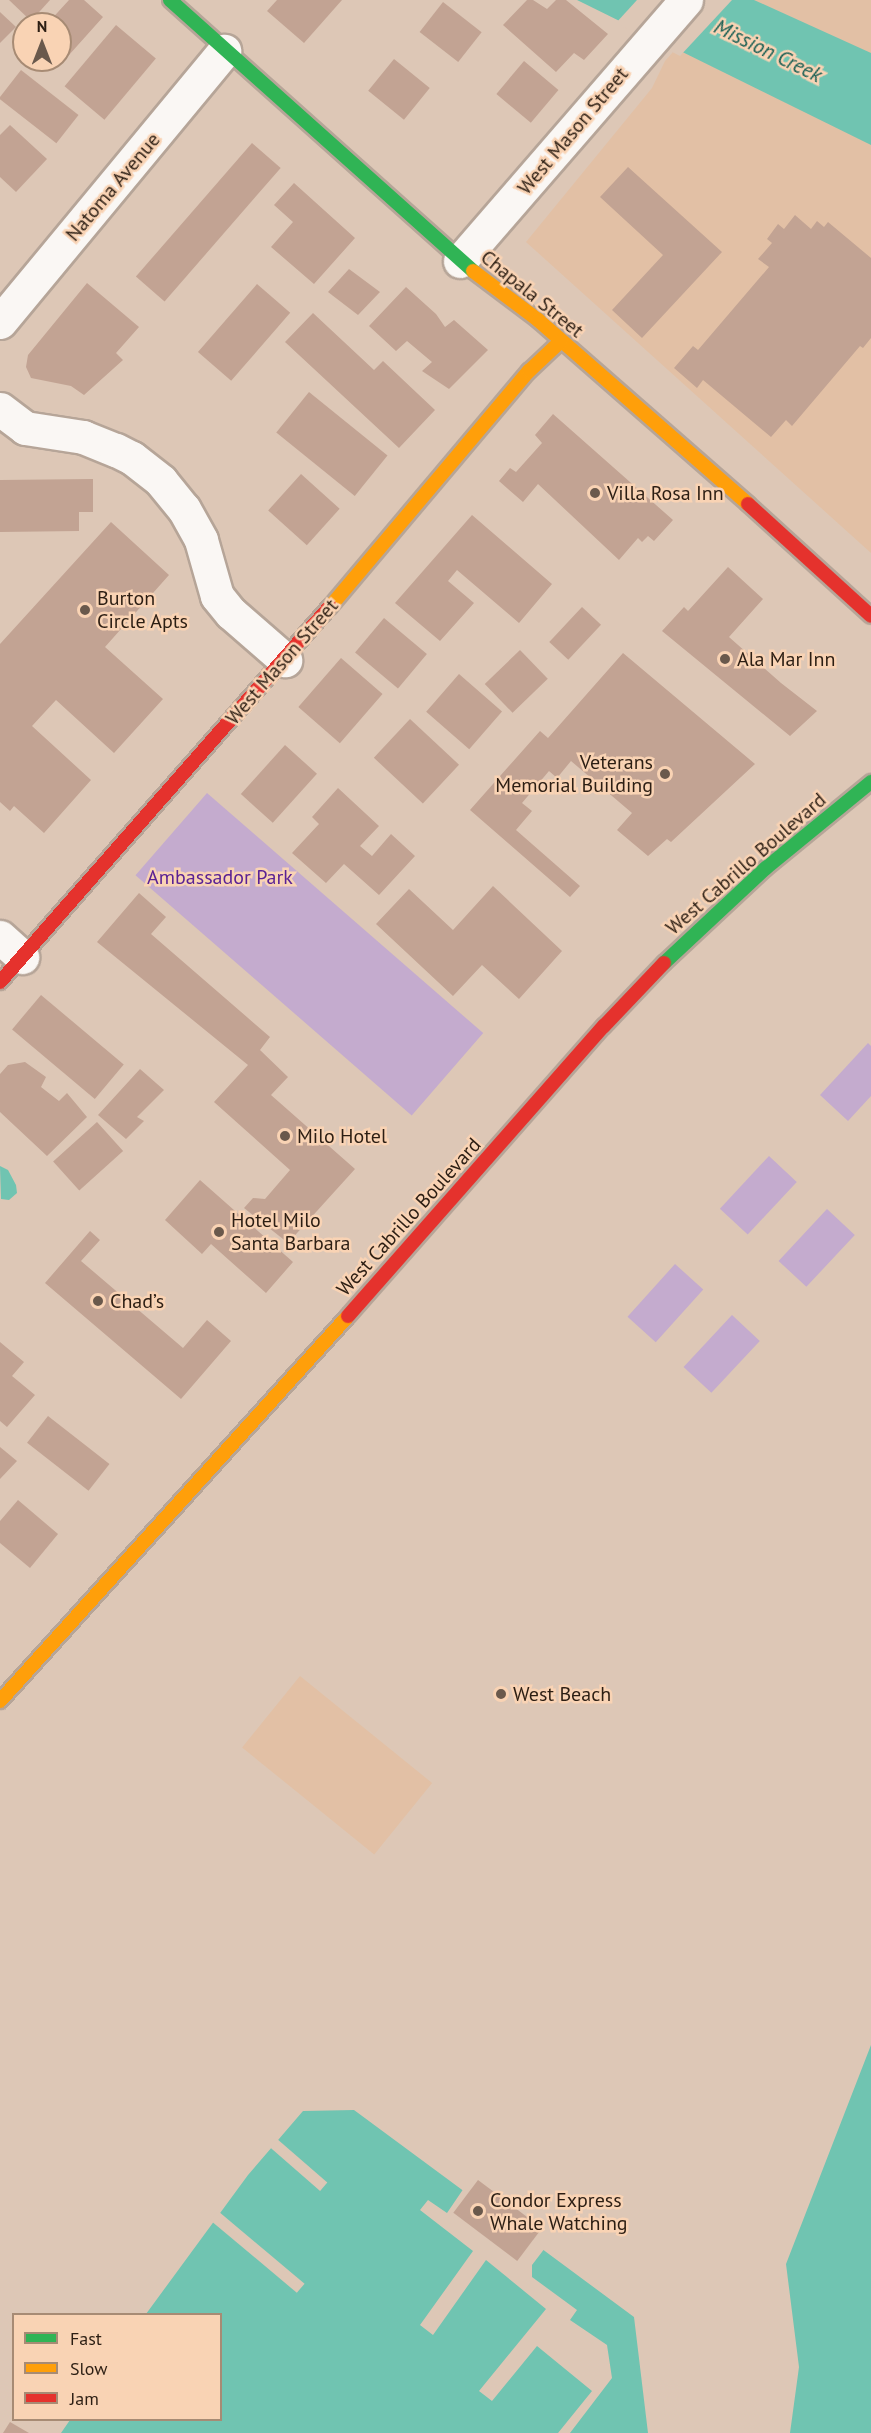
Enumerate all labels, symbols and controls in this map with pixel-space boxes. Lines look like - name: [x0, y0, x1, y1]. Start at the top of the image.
- north arrow: [12, 12, 72, 72]
- water label: Mission Creek: [710, 14, 826, 88]
- text: N: [37, 16, 47, 36]
- street label: West Mason Street: [513, 63, 633, 199]
- street label: Natoma Avenue: [61, 128, 165, 246]
- street label: Chapala Street: [476, 245, 588, 343]
- place label: Villa Rosa Inn: [607, 481, 724, 505]
- marker: Villa Rosa Inn: [588, 486, 602, 500]
- place label: Burton Circle Apts: [97, 586, 189, 633]
- street label: West Mason Street: [221, 594, 343, 730]
- marker: Burton Circle Apts: [78, 603, 92, 617]
- place label: Ala Mar Inn: [737, 647, 835, 671]
- marker: Ala Mar Inn: [718, 652, 732, 666]
- place label: Veterans Memorial Building: [495, 750, 653, 797]
- marker: Veterans Memorial Building: [658, 767, 672, 781]
- street label: West Cabrillo Boulevard: [661, 788, 831, 940]
- park label: Ambassador Park: [147, 865, 293, 889]
- place label: Milo Hotel: [297, 1124, 387, 1148]
- marker: Milo Hotel: [278, 1129, 292, 1143]
- street label: West Cabrillo Boulevard: [332, 1133, 486, 1301]
- place label: Hotel Milo Santa Barbara: [231, 1208, 350, 1255]
- marker: Hotel Milo Santa Barbara: [212, 1225, 226, 1239]
- place label: Chad’s: [110, 1289, 164, 1313]
- marker: Chad’s: [91, 1294, 105, 1308]
- place label: West Beach: [513, 1682, 611, 1706]
- marker: West Beach: [494, 1687, 508, 1701]
- place label: Condor Express Whale Watching: [490, 2188, 628, 2235]
- marker: Condor Express Whale Watching: [471, 2204, 485, 2218]
- legend: [12, 2313, 222, 2421]
- text: Fast: [70, 2327, 102, 2350]
- text: Slow: [70, 2357, 108, 2380]
- text: Jam: [70, 2387, 99, 2410]

